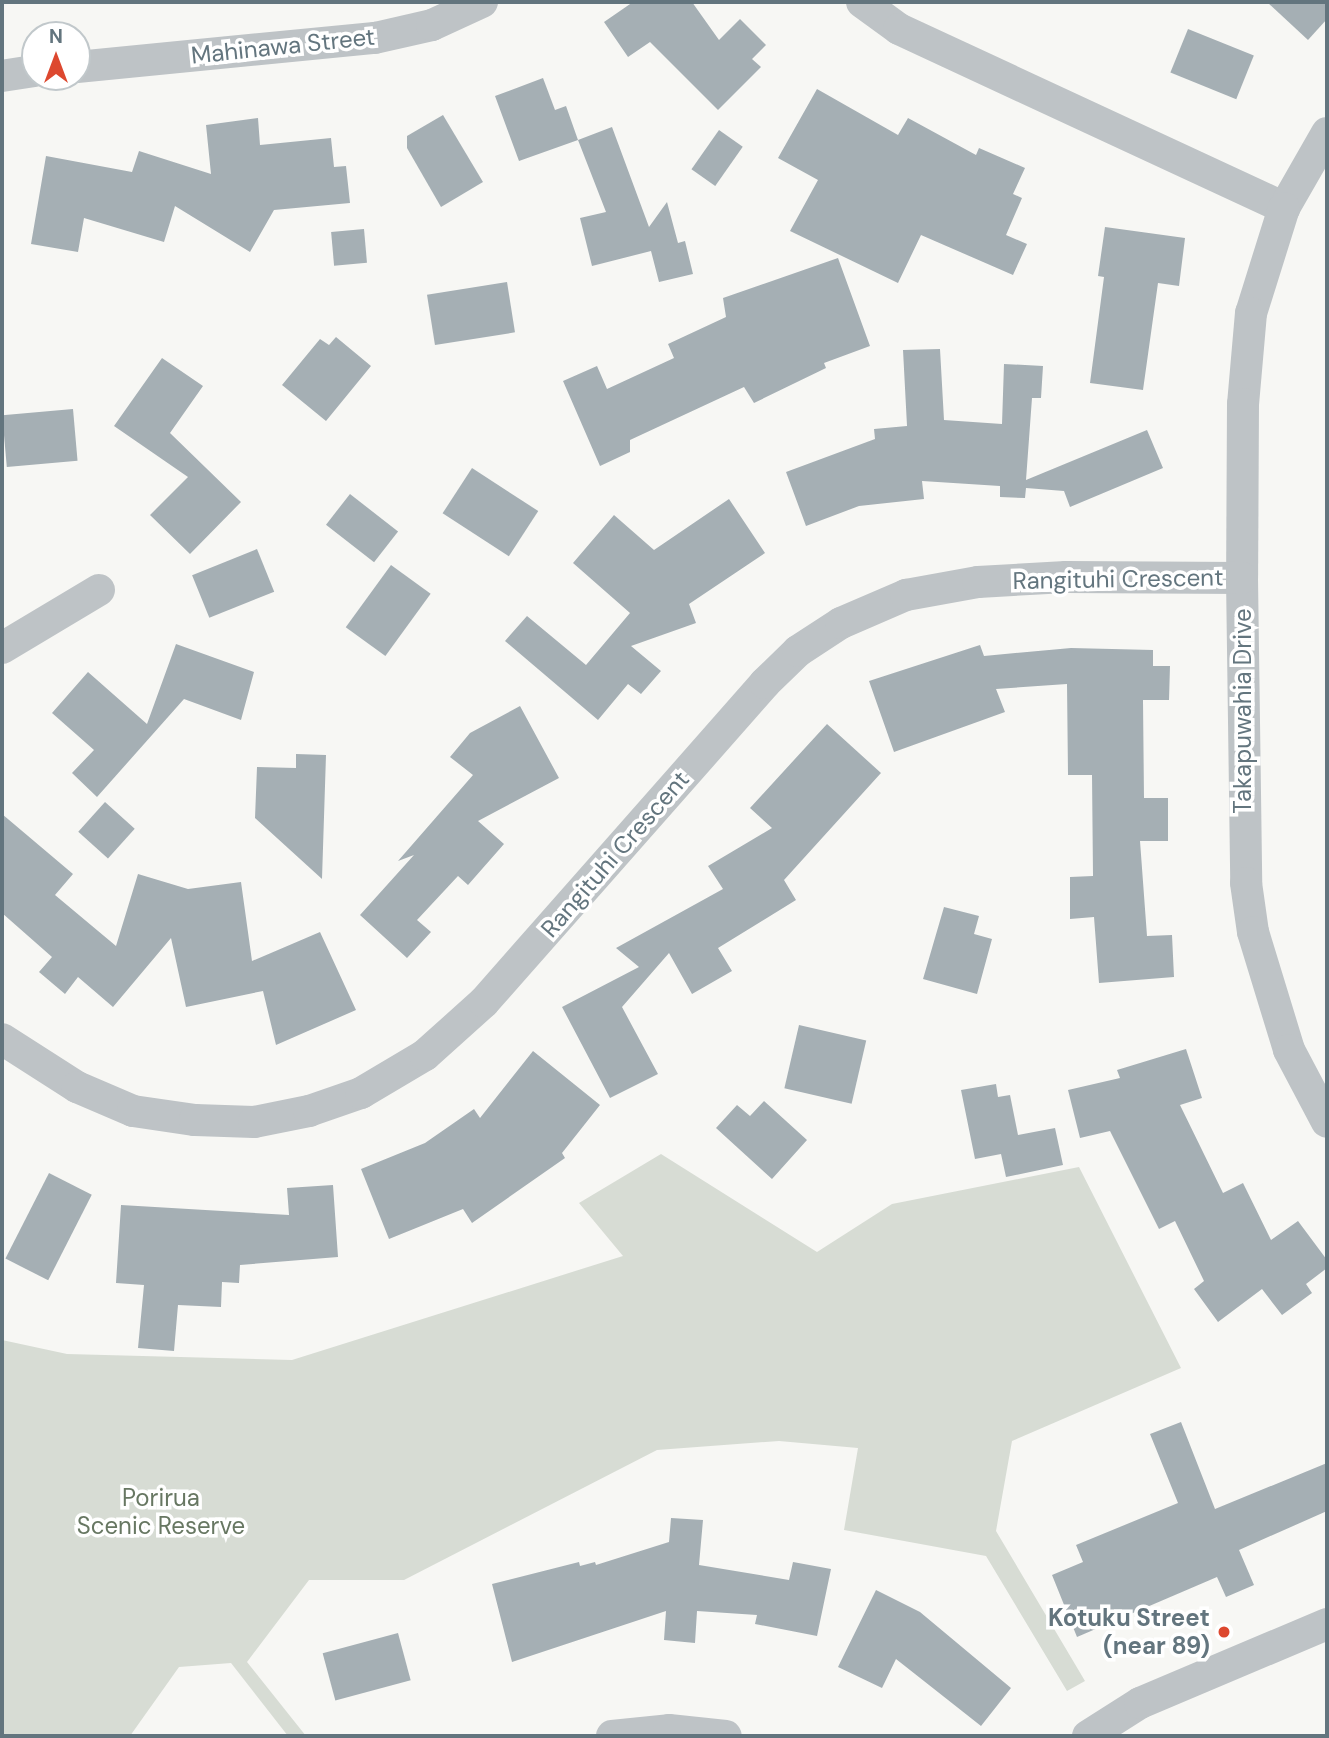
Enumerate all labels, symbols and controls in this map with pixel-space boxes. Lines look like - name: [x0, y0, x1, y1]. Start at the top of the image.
- north arrow: [21, 21, 91, 91]
- street label: Mahinawa Street: [190, 22, 376, 70]
- text: N: [49, 24, 63, 49]
- street label: Rangituhi Crescent: [1012, 563, 1224, 595]
- street label: Takapuwahia Drive: [1229, 608, 1257, 814]
- street label: Rangituhi Crescent: [535, 765, 695, 943]
- park label: Porirua Scenic Reserve: [77, 1484, 245, 1540]
- place label: Kotuku Street (near 89): [1048, 1604, 1210, 1660]
- marker: Kotuku Street (near 89): [1216, 1624, 1232, 1640]

